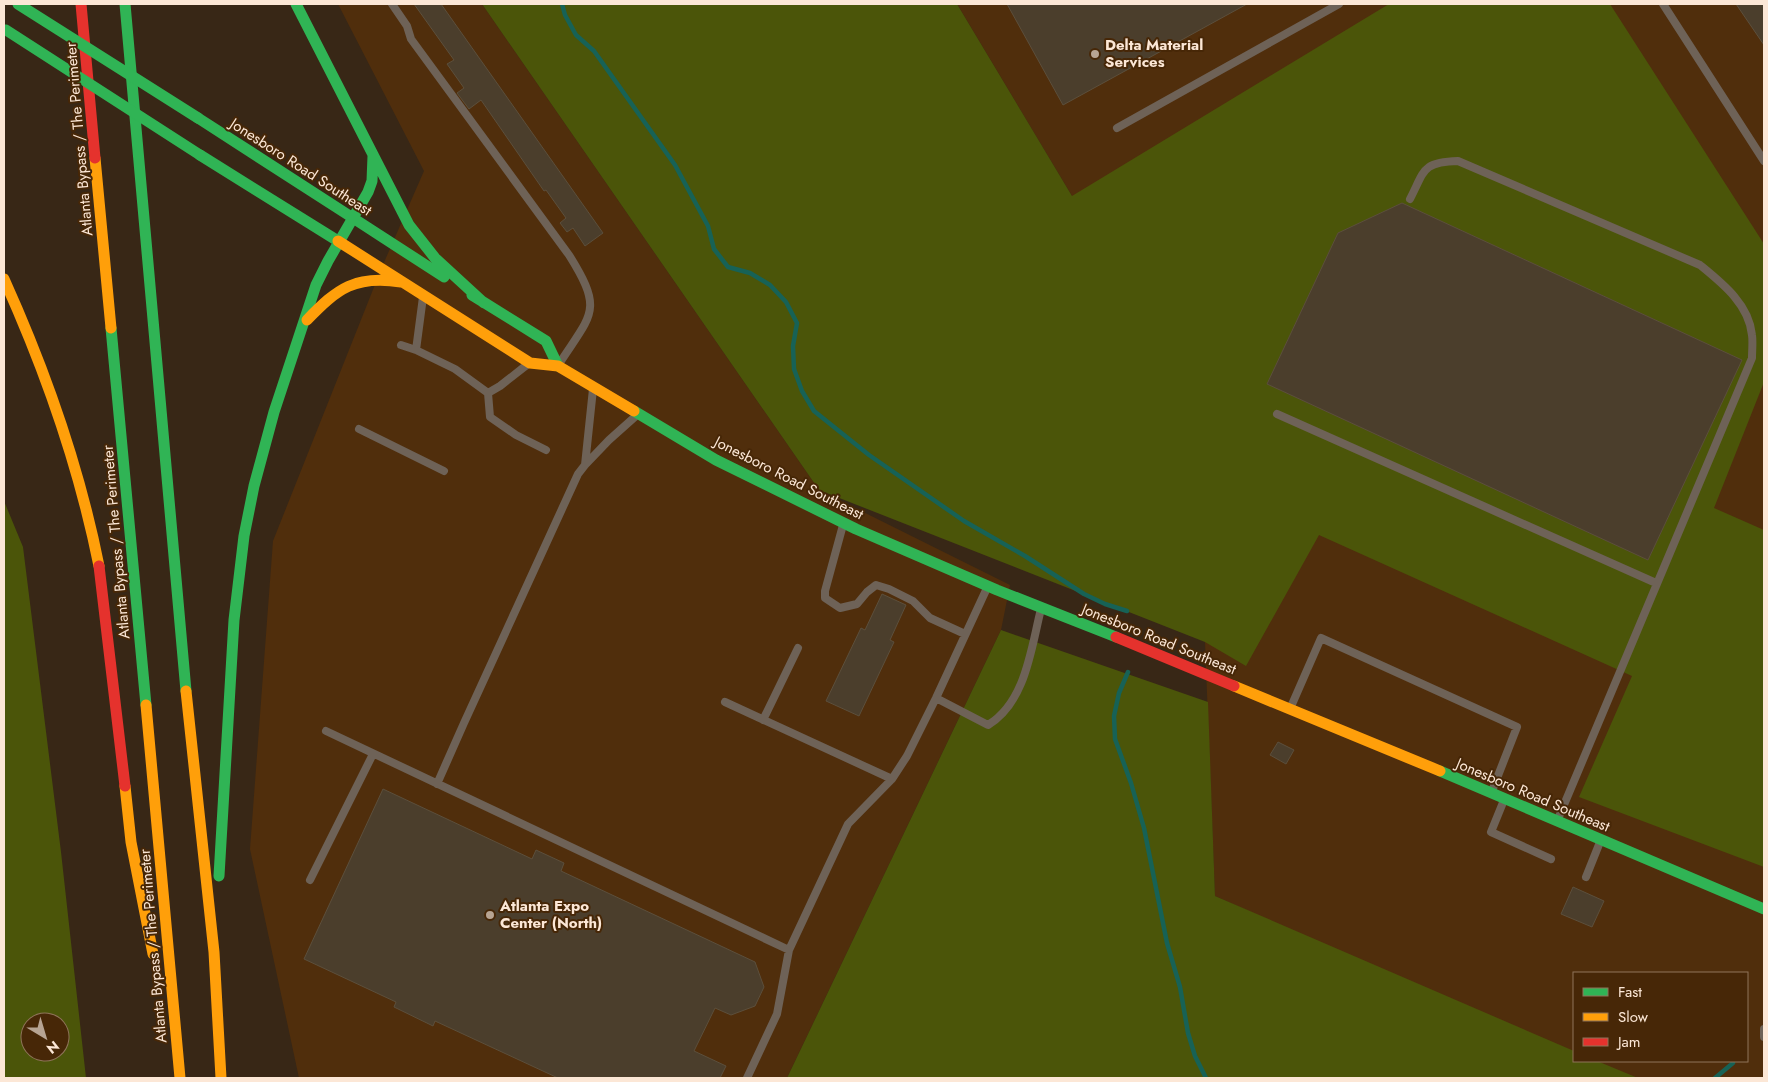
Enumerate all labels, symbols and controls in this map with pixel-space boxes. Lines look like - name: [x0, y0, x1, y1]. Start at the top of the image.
- place label: Delta Material Services: [1105, 34, 1203, 73]
- street label: Atlanta Bypass / The Perimeter: [59, 40, 98, 237]
- marker: Delta Material Services: [1089, 48, 1101, 60]
- street label: Jonesboro Road Southeast: [224, 112, 377, 221]
- street label: Jonesboro Road Southeast: [709, 430, 868, 525]
- street label: Atlanta Bypass / The Perimeter: [96, 443, 135, 640]
- street label: Jonesboro Road Southeast: [1077, 597, 1240, 680]
- street label: Jonesboro Road Southeast: [1451, 752, 1614, 838]
- street label: Atlanta Bypass / The Perimeter: [133, 847, 172, 1044]
- place label: Atlanta Expo Center (North): [499, 895, 602, 934]
- marker: Atlanta Expo Center (North): [484, 909, 496, 921]
- legend: [1573, 972, 1748, 1062]
- text: Fast: [1618, 981, 1642, 1003]
- text: Slow: [1618, 1006, 1649, 1028]
- north arrow: [20, 1012, 70, 1062]
- text: Jam: [1616, 1031, 1641, 1053]
- text: N: [42, 1036, 64, 1059]

